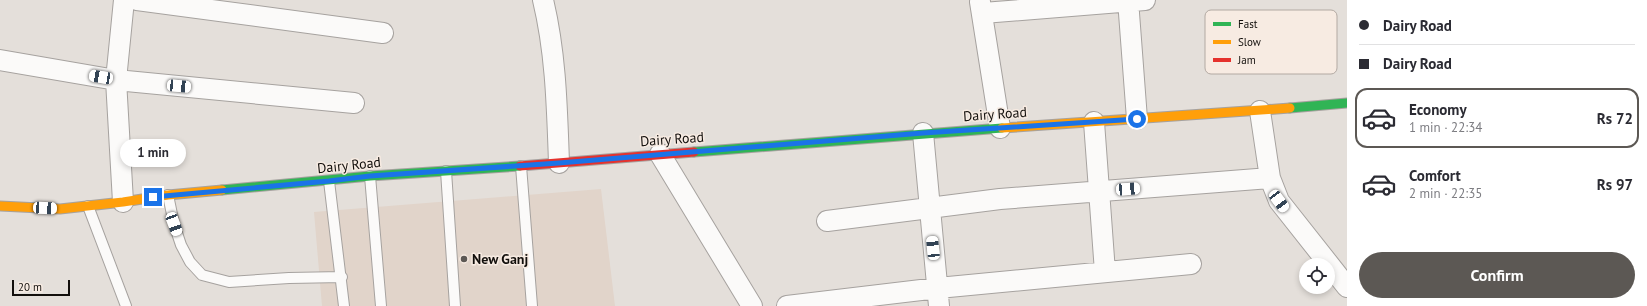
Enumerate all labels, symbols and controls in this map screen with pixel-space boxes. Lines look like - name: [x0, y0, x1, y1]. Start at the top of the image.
- legend: [1205, 10, 1337, 74]
- text: Dairy Road: [1383, 16, 1452, 35]
- text: Fast: [1238, 17, 1258, 31]
- text: Slow: [1238, 35, 1261, 49]
- text: Jam: [1237, 53, 1256, 67]
- text: Dairy Road: [1383, 54, 1452, 73]
- car: [88, 69, 114, 85]
- car: [167, 79, 191, 93]
- icon: car: [1361, 100, 1397, 136]
- text: Economy: [1409, 100, 1467, 119]
- street label: Dairy Road: [962, 103, 1028, 125]
- text: Rs 72: [1597, 109, 1633, 128]
- route start: [1128, 110, 1146, 128]
- text: 1 min · 22:34: [1409, 119, 1482, 136]
- street label: Dairy Road: [639, 128, 705, 150]
- callout: 1 min: [120, 139, 186, 167]
- text: 1 min: [137, 144, 169, 161]
- street label: Dairy Road: [316, 153, 382, 177]
- icon: car: [1361, 166, 1397, 202]
- text: Comfort: [1409, 166, 1461, 185]
- text: Rs 97: [1597, 175, 1633, 194]
- car: [1116, 182, 1140, 196]
- text: 2 min · 22:35: [1409, 185, 1482, 202]
- route end: [144, 188, 162, 206]
- car: [1267, 188, 1291, 214]
- car: [33, 201, 57, 215]
- car: [164, 211, 184, 237]
- car: [926, 235, 940, 261]
- place label: New Ganj: [472, 250, 528, 268]
- button: Confirm: [1359, 252, 1635, 298]
- marker: New Ganj: [459, 254, 469, 264]
- map controls: [1299, 258, 1335, 294]
- button: locate: [1299, 258, 1335, 294]
- scale bar: [12, 278, 70, 297]
- text: 20 m: [18, 280, 42, 294]

